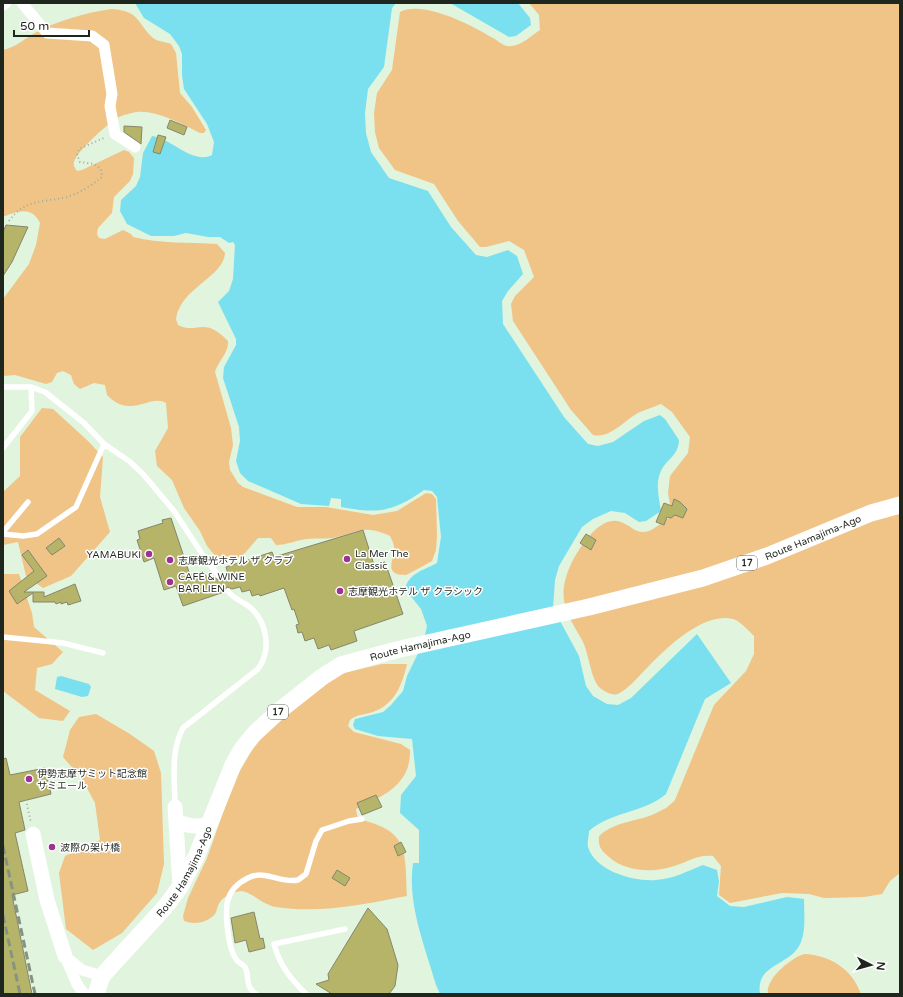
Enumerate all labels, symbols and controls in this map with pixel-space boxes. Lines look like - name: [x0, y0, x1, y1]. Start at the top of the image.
- scale bar: [14, 12, 89, 38]
- text: 50 m: [20, 19, 49, 33]
- street label: Route Hamajima-Ago: [763, 513, 863, 563]
- place label: La Mer The Classic: [355, 548, 409, 572]
- place label: YAMABUKI: [87, 549, 141, 561]
- marker: YAMABUKI: [144, 549, 154, 559]
- marker: La Mer The Classic: [342, 554, 352, 564]
- marker: 志摩観光ホテル ザ クラブ: [165, 555, 175, 565]
- place label: 志摩観光ホテル ザ クラブ: [178, 555, 293, 567]
- road number: 17: [737, 556, 757, 570]
- place label: CAFÉ & WINE BAR LIEN: [178, 571, 245, 595]
- marker: CAFÉ & WINE BAR LIEN: [165, 577, 175, 587]
- marker: 志摩観光ホテル ザ クラシック: [335, 586, 345, 596]
- place label: 志摩観光ホテル ザ クラシック: [348, 586, 483, 598]
- street label: Route Hamajima-Ago: [369, 629, 472, 664]
- road number: 17: [268, 705, 288, 719]
- place label: 伊勢志摩サミット記念館 サミエール: [37, 768, 147, 792]
- marker: 伊勢志摩サミット記念館 サミエール: [24, 774, 34, 784]
- street label: Route Hamajima-Ago: [154, 824, 215, 920]
- marker: 波際の架け橋: [47, 842, 57, 852]
- place label: 波際の架け橋: [60, 842, 120, 854]
- north arrow: [851, 945, 891, 985]
- text: N: [874, 961, 887, 971]

